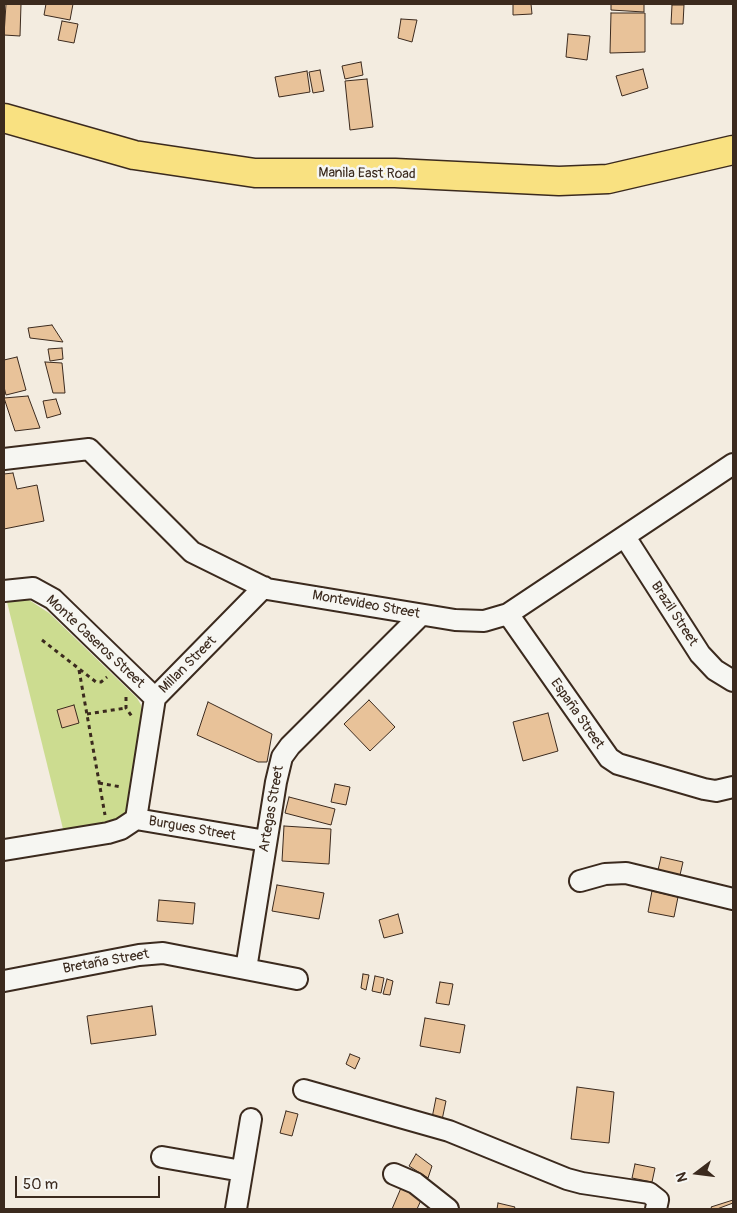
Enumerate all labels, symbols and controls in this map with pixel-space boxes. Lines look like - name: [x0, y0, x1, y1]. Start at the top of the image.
- street label: Manila East Road: [318, 165, 416, 183]
- street label: Brazil Street: [647, 579, 701, 649]
- street label: Montevideo Street: [311, 587, 421, 623]
- street label: Monte Caseros Street: [42, 592, 148, 692]
- street label: Millan Street: [156, 633, 220, 697]
- street label: España Street: [547, 676, 607, 752]
- street label: Artegas Street: [256, 764, 288, 854]
- street label: Burgues Street: [147, 813, 237, 845]
- street label: Bretaña Street: [62, 946, 150, 978]
- north arrow: [672, 1148, 722, 1198]
- scale bar: [18, 1166, 162, 1198]
- text: N: [673, 1170, 691, 1184]
- text: 50 m: [23, 1175, 58, 1194]

